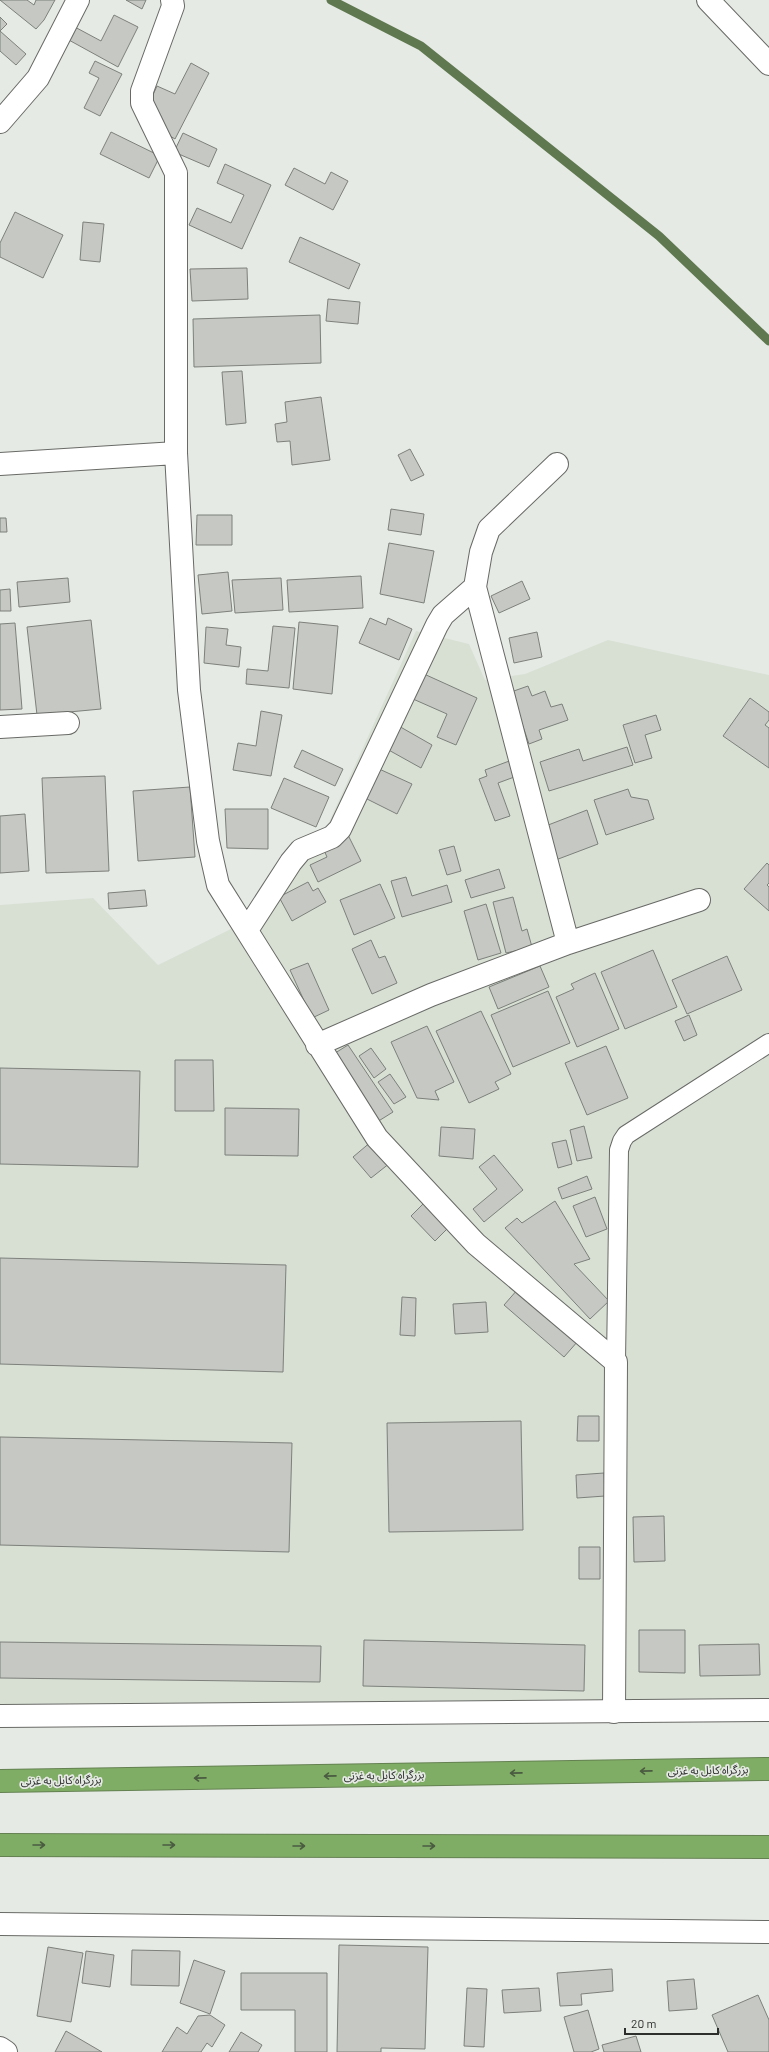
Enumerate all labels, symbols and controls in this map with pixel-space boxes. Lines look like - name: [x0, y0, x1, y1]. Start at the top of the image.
- street label: بزرگراه کابل به غزنی: [667, 1762, 749, 1778]
- street label: بزرگراه کابل به غزنی: [343, 1767, 425, 1783]
- one-way arrow: [640, 1767, 653, 1775]
- one-way arrow: [510, 1769, 523, 1777]
- street label: بزرگراه کابل به غزنی: [20, 1772, 102, 1788]
- one-way arrow: [324, 1772, 337, 1780]
- one-way arrow: [194, 1774, 207, 1782]
- one-way arrow: [32, 1841, 45, 1849]
- one-way arrow: [162, 1841, 175, 1849]
- one-way arrow: [292, 1842, 305, 1850]
- one-way arrow: [422, 1842, 435, 1850]
- scale bar: [625, 2010, 718, 2036]
- text: 20 m: [631, 2016, 657, 2030]

